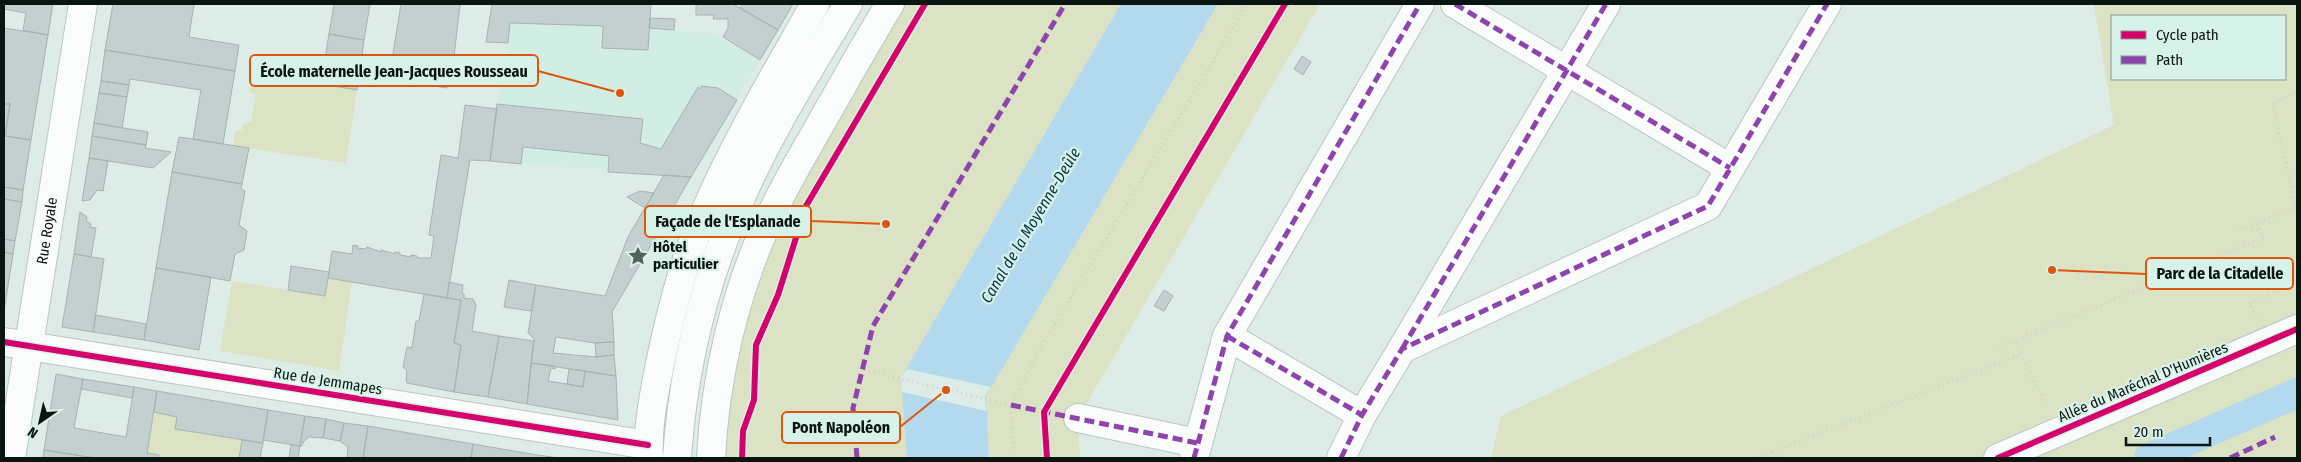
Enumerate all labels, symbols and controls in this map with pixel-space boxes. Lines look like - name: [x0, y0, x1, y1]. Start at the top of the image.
- legend: [2111, 15, 2286, 80]
- text: Cycle path: [2156, 26, 2219, 44]
- text: Path: [2156, 51, 2183, 69]
- callout: École maternelle Jean-Jacques Rousseau: [250, 55, 538, 86]
- text: École maternelle Jean-Jacques Rousseau: [260, 61, 528, 81]
- water label: Canal de la Moyenne-Deûle: [977, 144, 1085, 306]
- street label: Rue Royale: [33, 196, 61, 266]
- callout: Façade de l'Esplanade: [645, 206, 811, 237]
- text: Façade de l'Esplanade: [655, 212, 801, 232]
- place label: Hôtel particulier: [653, 238, 719, 273]
- place icon: Hôtel particulier: [627, 245, 649, 267]
- callout: Parc de la Citadelle: [2146, 258, 2293, 289]
- text: Parc de la Citadelle: [2157, 264, 2283, 283]
- street label: Allée du Maréchal D'Humières: [2055, 338, 2231, 426]
- street label: Rue de Jemmapes: [272, 364, 384, 398]
- north arrow: [15, 397, 65, 447]
- callout: Pont Napoléon: [782, 412, 900, 443]
- scale bar: [2126, 414, 2210, 446]
- text: Pont Napoléon: [792, 418, 890, 437]
- text: N: [25, 423, 41, 442]
- text: 20 m: [2134, 423, 2164, 441]

